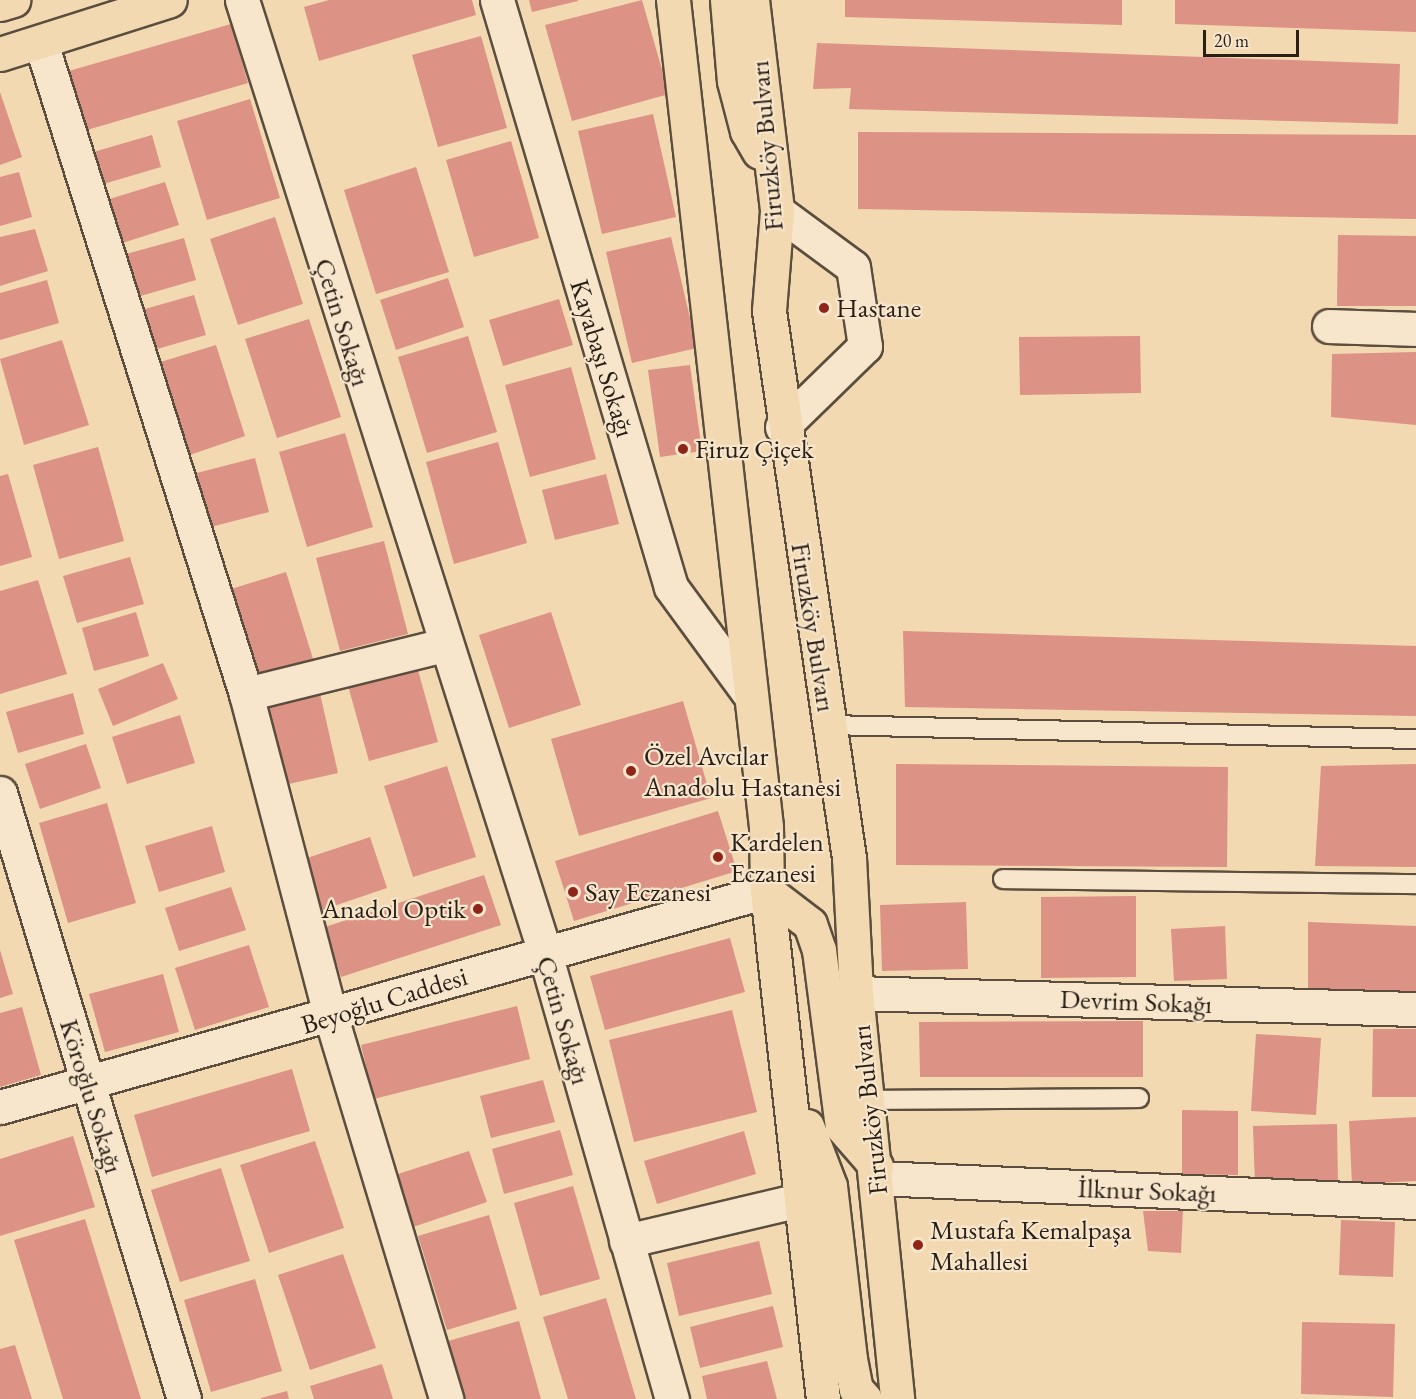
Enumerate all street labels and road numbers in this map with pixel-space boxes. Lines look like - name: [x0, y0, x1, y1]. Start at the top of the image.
- street label: Firuzköy Bulvarı: [742, 59, 790, 233]
- street label: Çetin Sokağı: [308, 254, 378, 390]
- street label: Kayabaşı Sokağı: [564, 275, 642, 441]
- street label: Firuzköy Bulvarı: [785, 540, 843, 714]
- street label: Çetin Sokağı: [530, 952, 598, 1088]
- street label: Beyoğlu Caddesi: [297, 959, 471, 1041]
- street label: Devrim Sokağı: [1059, 982, 1213, 1020]
- street label: Köroğlu Sokağı: [53, 1015, 131, 1177]
- street label: Firuzköy Bulvarı: [844, 1023, 894, 1197]
- street label: İlknur Sokağı: [1077, 1171, 1217, 1209]

